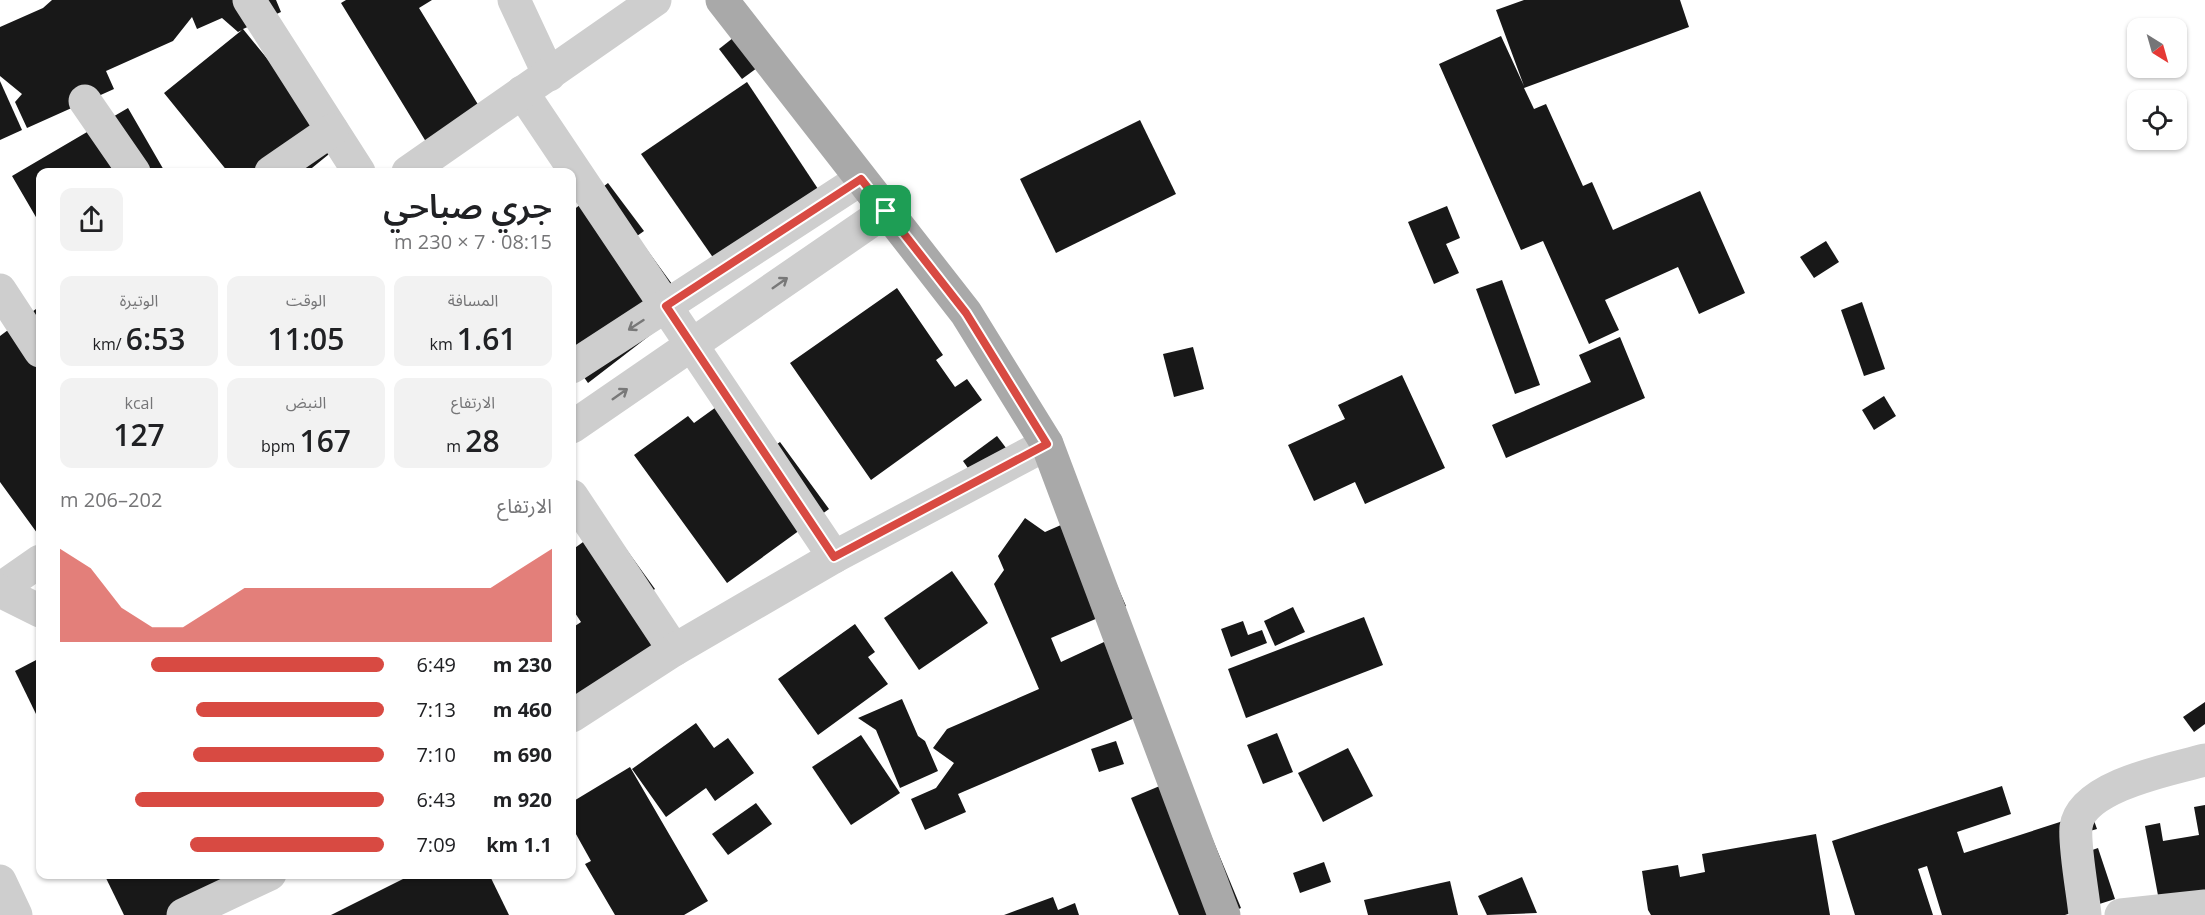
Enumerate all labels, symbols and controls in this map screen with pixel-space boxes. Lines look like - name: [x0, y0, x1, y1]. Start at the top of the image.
- north arrow: [2127, 18, 2187, 78]
- map controls: [2127, 18, 2187, 150]
- button: locate: [2127, 90, 2187, 150]
- text: جري صباحي: [383, 183, 552, 228]
- pin: [860, 185, 911, 236]
- button: share: [60, 188, 123, 251]
- icon: arrive: [869, 194, 902, 227]
- text: 08:15 · 7 × 230 m: [394, 228, 552, 255]
- one-way arrow: [771, 277, 788, 289]
- text: الوتيرة: [120, 289, 158, 311]
- text: الوقت: [286, 289, 326, 311]
- text: المسافة: [448, 289, 498, 311]
- text: 6:53: [126, 318, 185, 359]
- text: 11:05: [268, 318, 344, 359]
- text: 1.61: [457, 318, 517, 359]
- one-way arrow: [627, 319, 644, 332]
- text: /km: [93, 333, 126, 355]
- text: km: [429, 333, 457, 355]
- one-way arrow: [611, 388, 627, 400]
- text: النبض: [286, 391, 326, 413]
- text: الارتفاع: [451, 391, 495, 413]
- text: kcal: [125, 392, 154, 414]
- text: 127: [113, 414, 165, 455]
- text: 167: [300, 420, 351, 461]
- text: 28: [465, 420, 500, 461]
- text: bpm: [261, 435, 300, 457]
- text: m: [446, 435, 465, 457]
- text: 202–206 m: [60, 486, 162, 513]
- text: الارتفاع: [497, 492, 552, 519]
- text: 6:49: [416, 651, 456, 678]
- text: 230 m: [493, 651, 552, 678]
- text: 7:13: [416, 696, 456, 723]
- text: 460 m: [493, 696, 552, 723]
- text: 7:10: [416, 741, 456, 768]
- text: 690 m: [493, 741, 552, 768]
- text: 6:43: [416, 786, 456, 813]
- text: 920 m: [493, 786, 552, 813]
- text: 7:09: [416, 831, 456, 858]
- text: 1.1 km: [486, 831, 552, 858]

